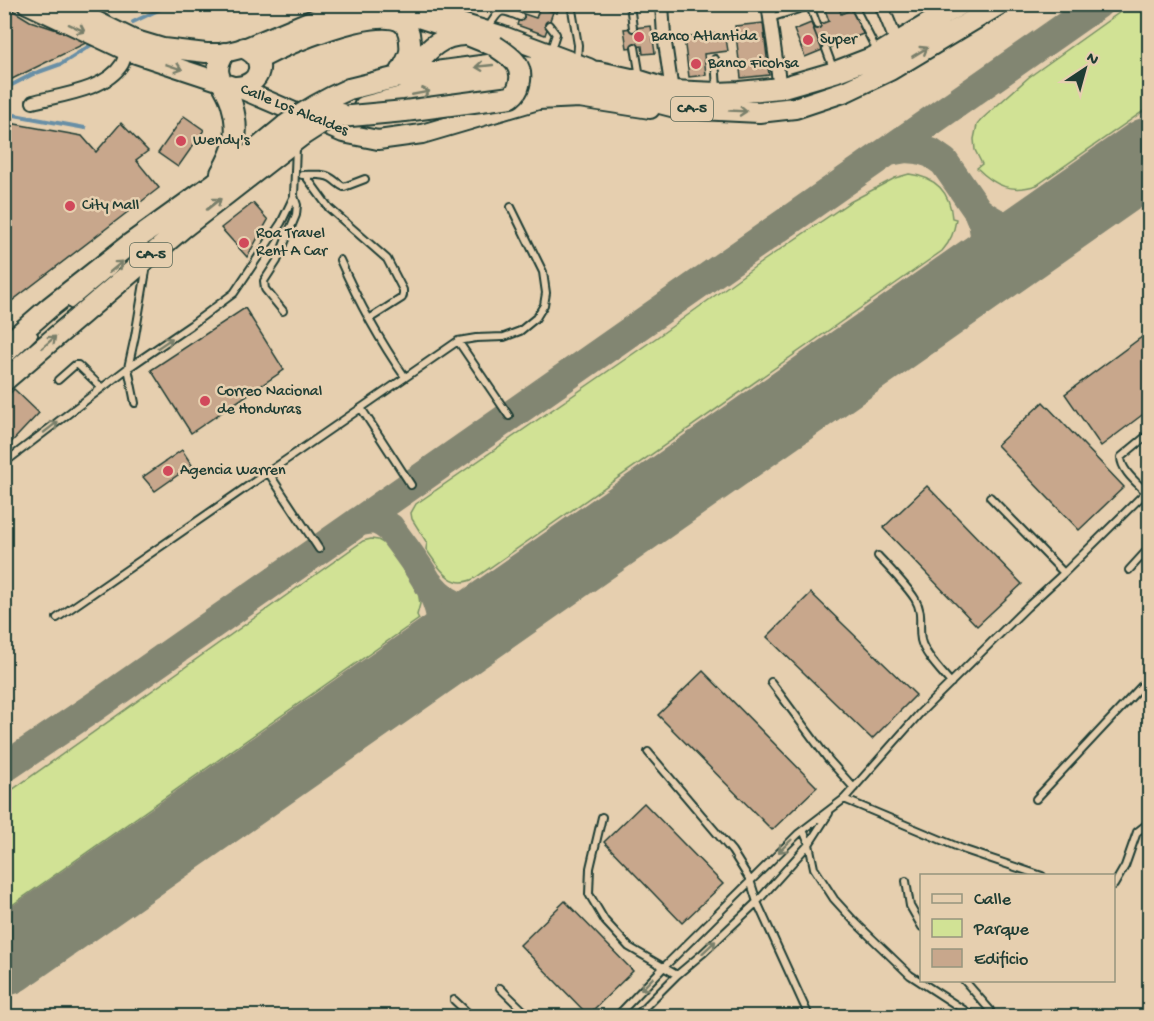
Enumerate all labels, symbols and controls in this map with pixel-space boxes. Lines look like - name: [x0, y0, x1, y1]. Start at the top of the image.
- one-way arrow: [68, 22, 86, 34]
- place label: Banco Atlantida: [650, 28, 759, 47]
- marker: Banco Atlantida: [632, 30, 646, 44]
- place label: Super: [820, 31, 858, 50]
- marker: Super: [801, 33, 815, 47]
- north arrow: [1055, 39, 1115, 99]
- one-way arrow: [911, 45, 928, 57]
- text: N: [1082, 49, 1102, 71]
- place label: Banco Ficohsa: [707, 55, 800, 74]
- marker: Banco Ficohsa: [689, 57, 703, 71]
- one-way arrow: [475, 60, 495, 71]
- one-way arrow: [164, 62, 183, 73]
- street label: Calle Los Alcaldes: [237, 81, 352, 142]
- one-way arrow: [410, 87, 430, 98]
- road number: CA-5: [671, 97, 713, 121]
- one-way arrow: [728, 106, 748, 117]
- place label: Wendy's: [193, 132, 251, 151]
- marker: Wendy's: [174, 134, 188, 148]
- place label: City Mall: [82, 197, 139, 216]
- one-way arrow: [206, 197, 222, 210]
- marker: City Mall: [63, 199, 77, 213]
- place label: Roa Travel Rent A Car: [256, 225, 328, 262]
- marker: Roa Travel Rent A Car: [237, 236, 251, 250]
- road number: CA-5: [130, 243, 172, 267]
- one-way arrow: [108, 261, 124, 274]
- one-way arrow: [41, 336, 57, 349]
- one-way arrow: [157, 336, 174, 349]
- place label: Correo Nacional de Honduras: [217, 383, 322, 420]
- marker: Correo Nacional de Honduras: [198, 394, 212, 408]
- one-way arrow: [43, 421, 59, 434]
- place label: Agencia Warren: [180, 462, 286, 481]
- marker: Agencia Warren: [161, 464, 175, 478]
- one-way arrow: [778, 839, 793, 853]
- legend: [920, 874, 1115, 982]
- text: Calle: [974, 890, 1012, 911]
- text: Parque: [973, 920, 1030, 941]
- one-way arrow: [701, 940, 716, 954]
- text: Edificio: [974, 950, 1028, 971]
- one-way arrow: [640, 976, 655, 991]

